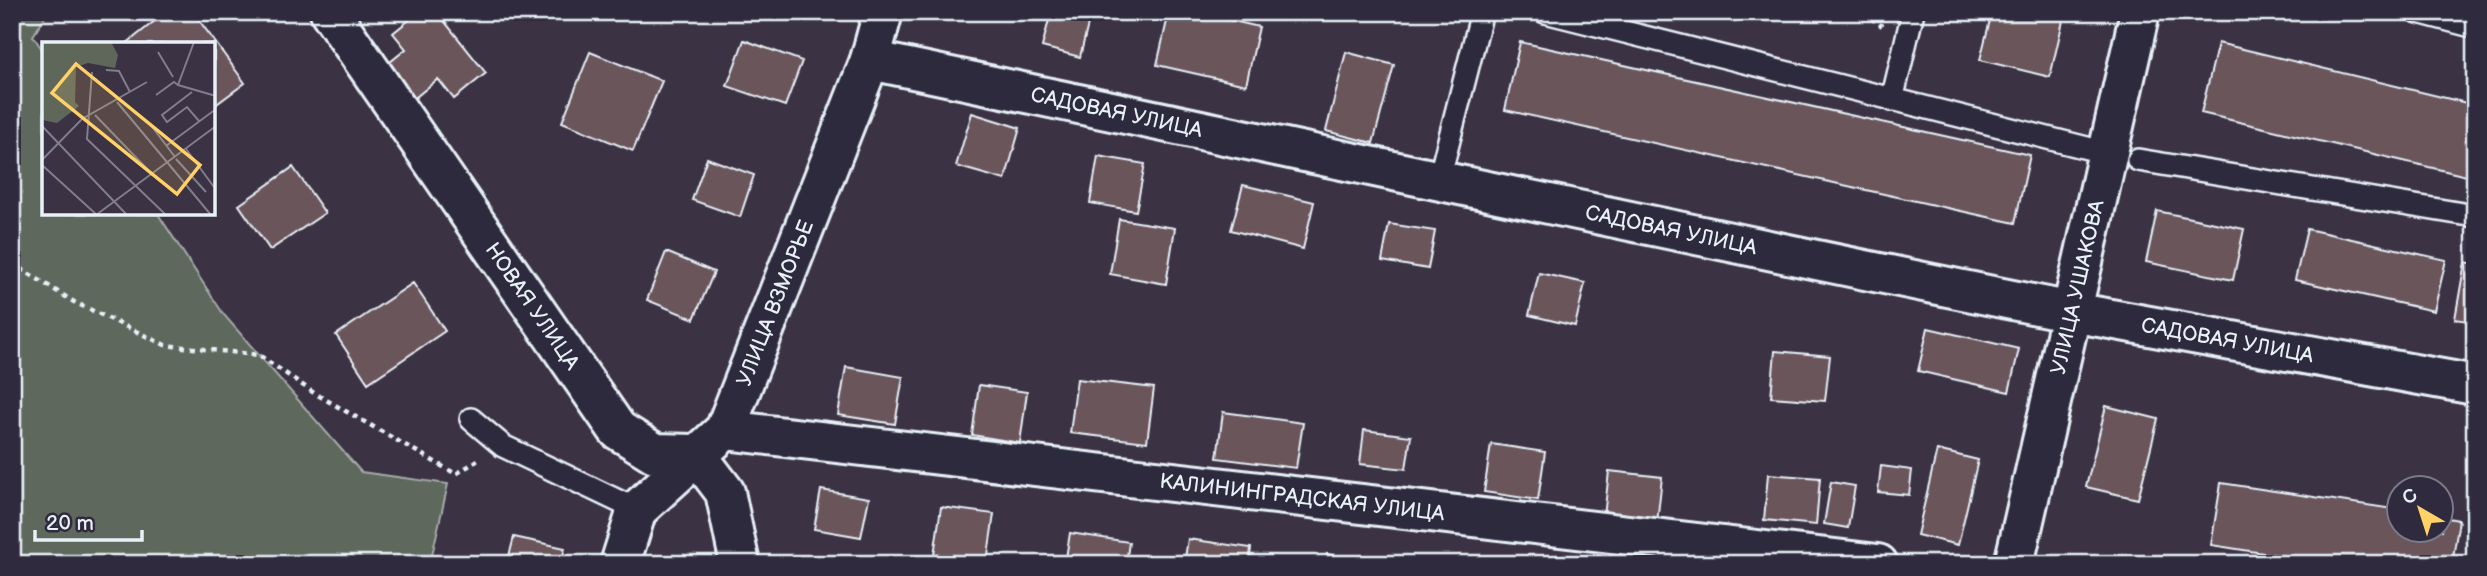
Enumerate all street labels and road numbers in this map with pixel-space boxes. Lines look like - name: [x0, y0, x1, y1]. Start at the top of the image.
- street label: САДОВАЯ УЛИЦА: [1029, 82, 1205, 143]
- street label: УЛИЦА УШАКОВА: [2045, 197, 2109, 377]
- street label: САДОВАЯ УЛИЦА: [1583, 200, 1759, 260]
- street label: УЛИЦА ВЗМОРЬЕ: [731, 216, 819, 390]
- street label: НОВАЯ УЛИЦА: [480, 238, 585, 374]
- street label: САДОВАЯ УЛИЦА: [2139, 312, 2316, 368]
- street label: КАЛИНИНГРАДСКАЯ УЛИЦА: [1158, 468, 1446, 526]

